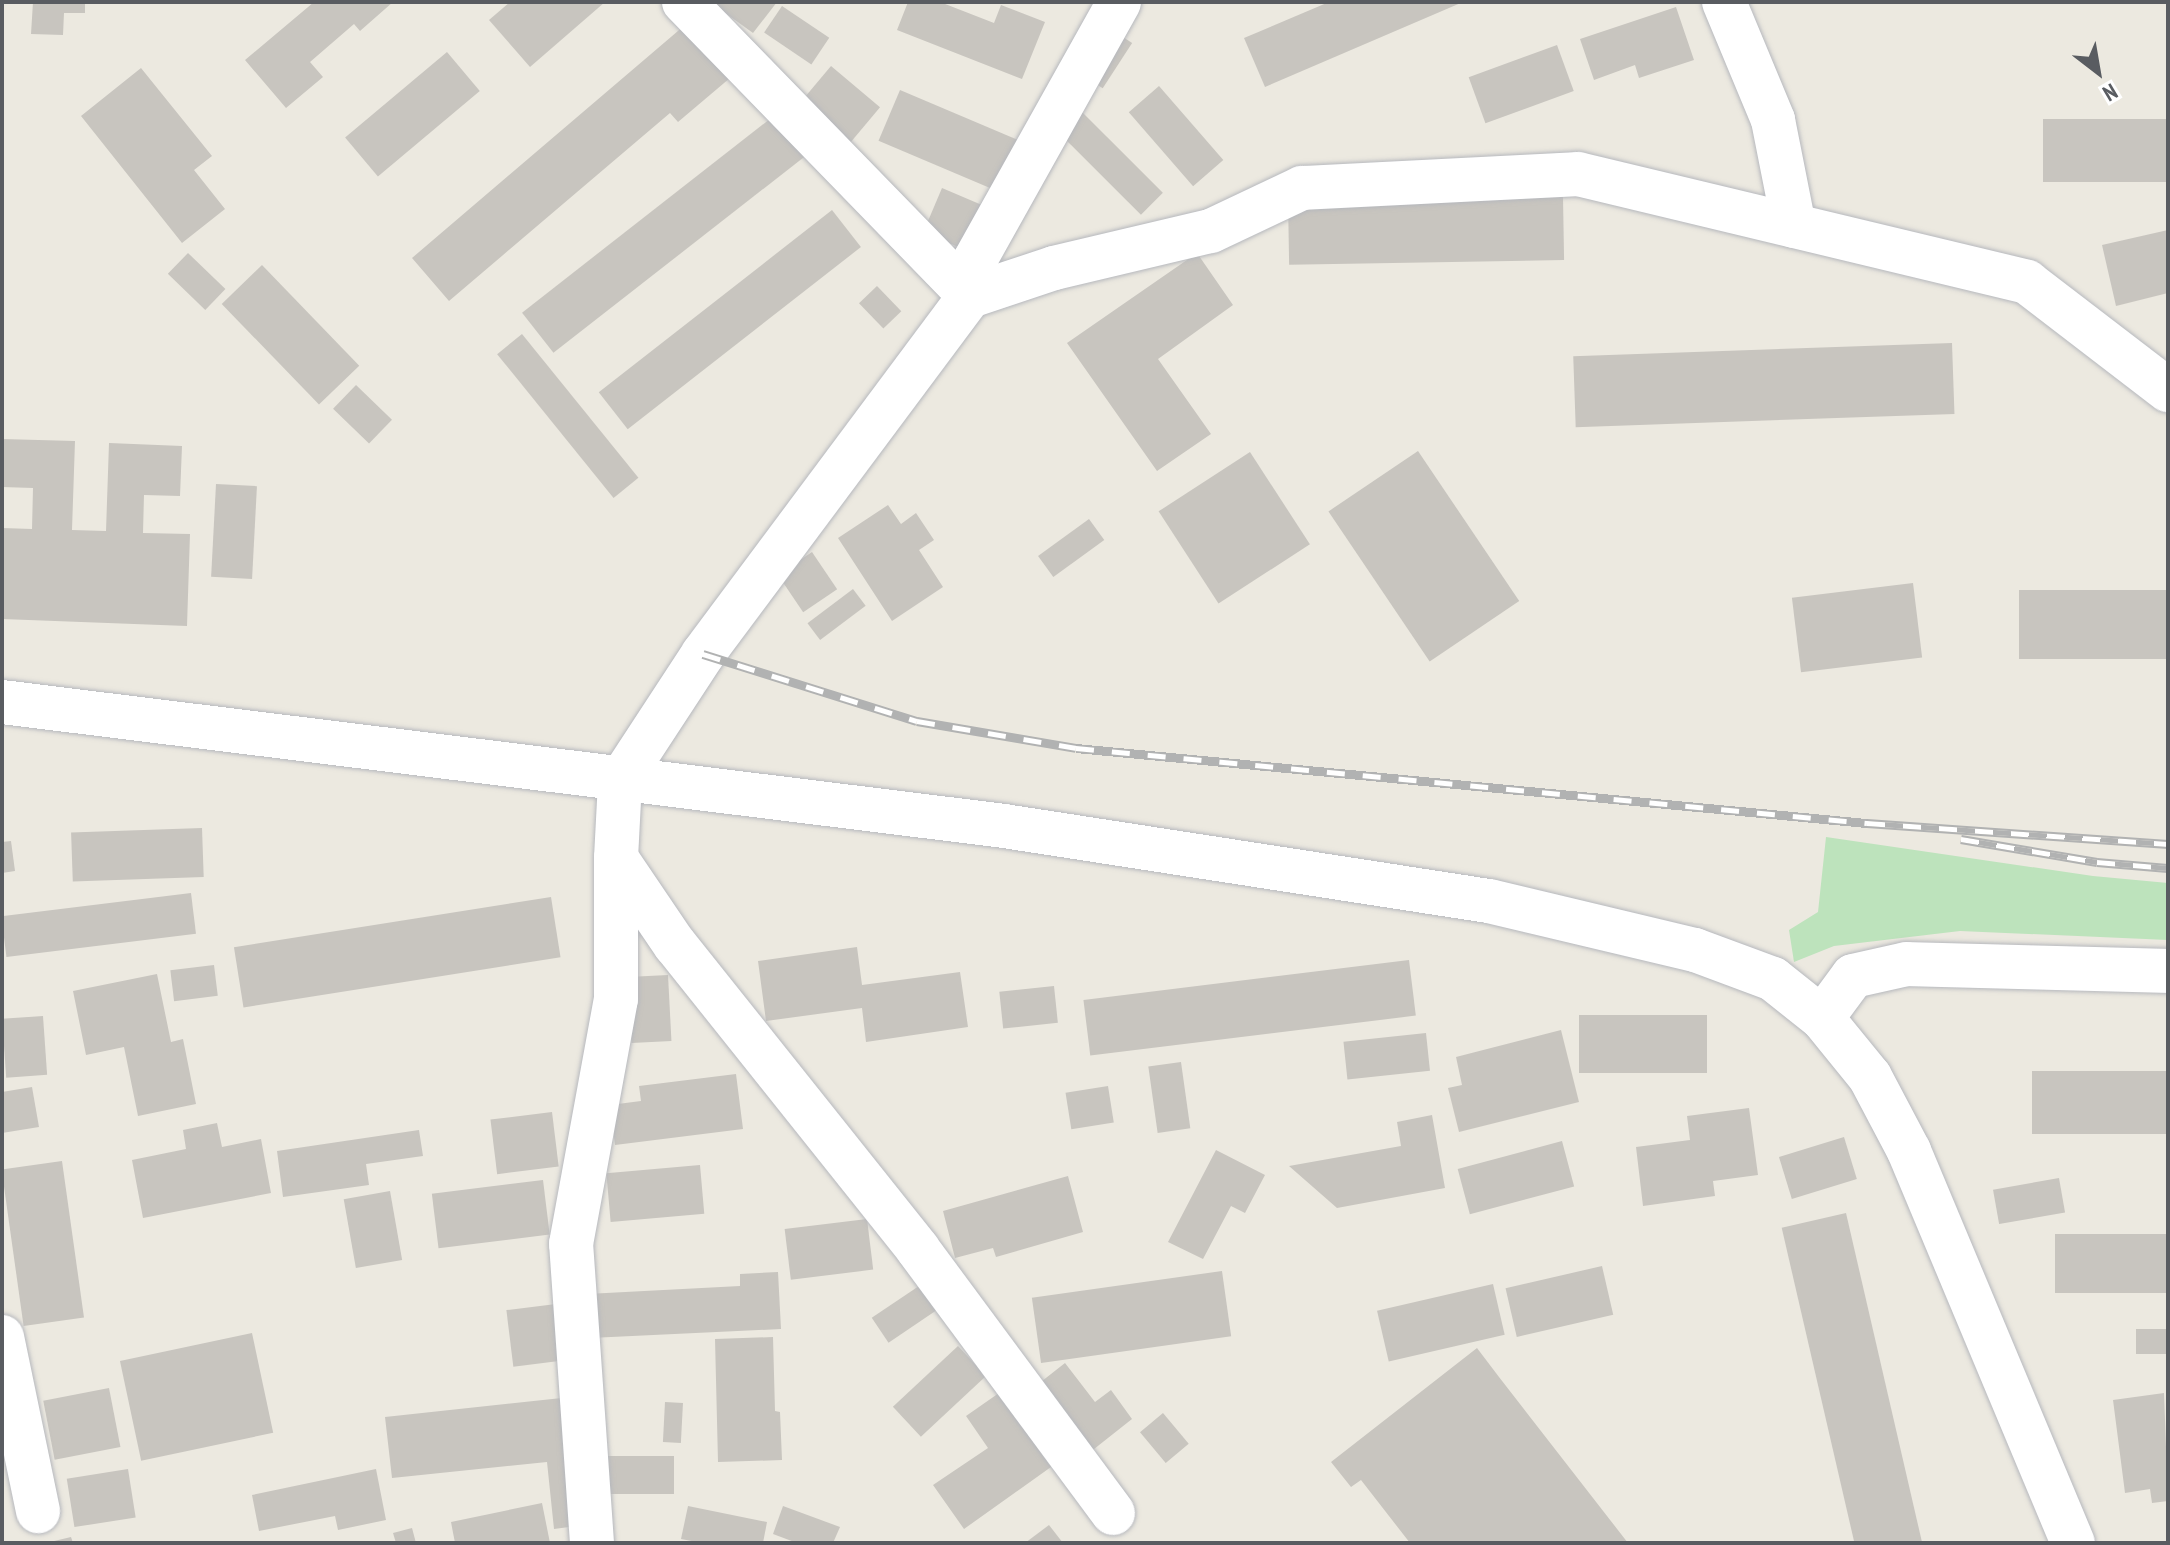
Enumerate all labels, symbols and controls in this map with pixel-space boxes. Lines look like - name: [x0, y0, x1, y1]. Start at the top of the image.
- north arrow: [2058, 32, 2138, 112]
- text: N: [2098, 78, 2123, 108]

